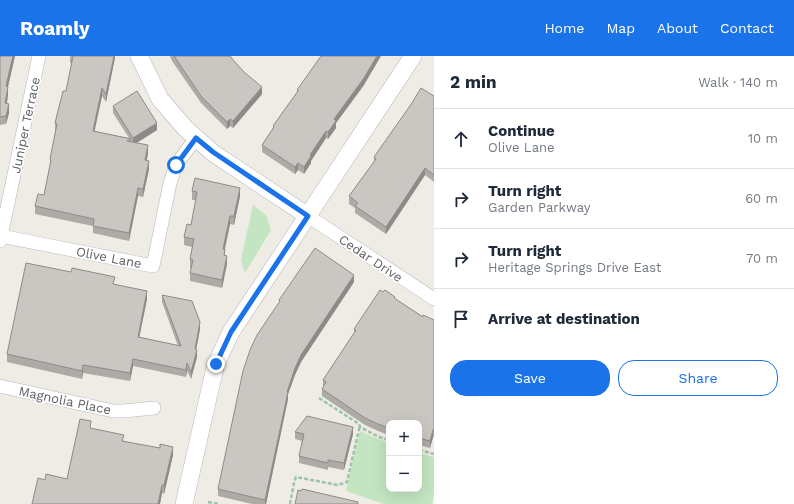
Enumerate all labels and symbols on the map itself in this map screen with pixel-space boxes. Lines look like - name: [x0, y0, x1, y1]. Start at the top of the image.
- street label: Juniper Terrace: [8, 76, 43, 175]
- route start: [167, 156, 185, 174]
- street label: Cedar Drive: [336, 232, 405, 285]
- street label: Olive Lane: [75, 244, 143, 271]
- route end: [207, 355, 225, 373]
- street label: Magnolia Place: [17, 383, 112, 418]

